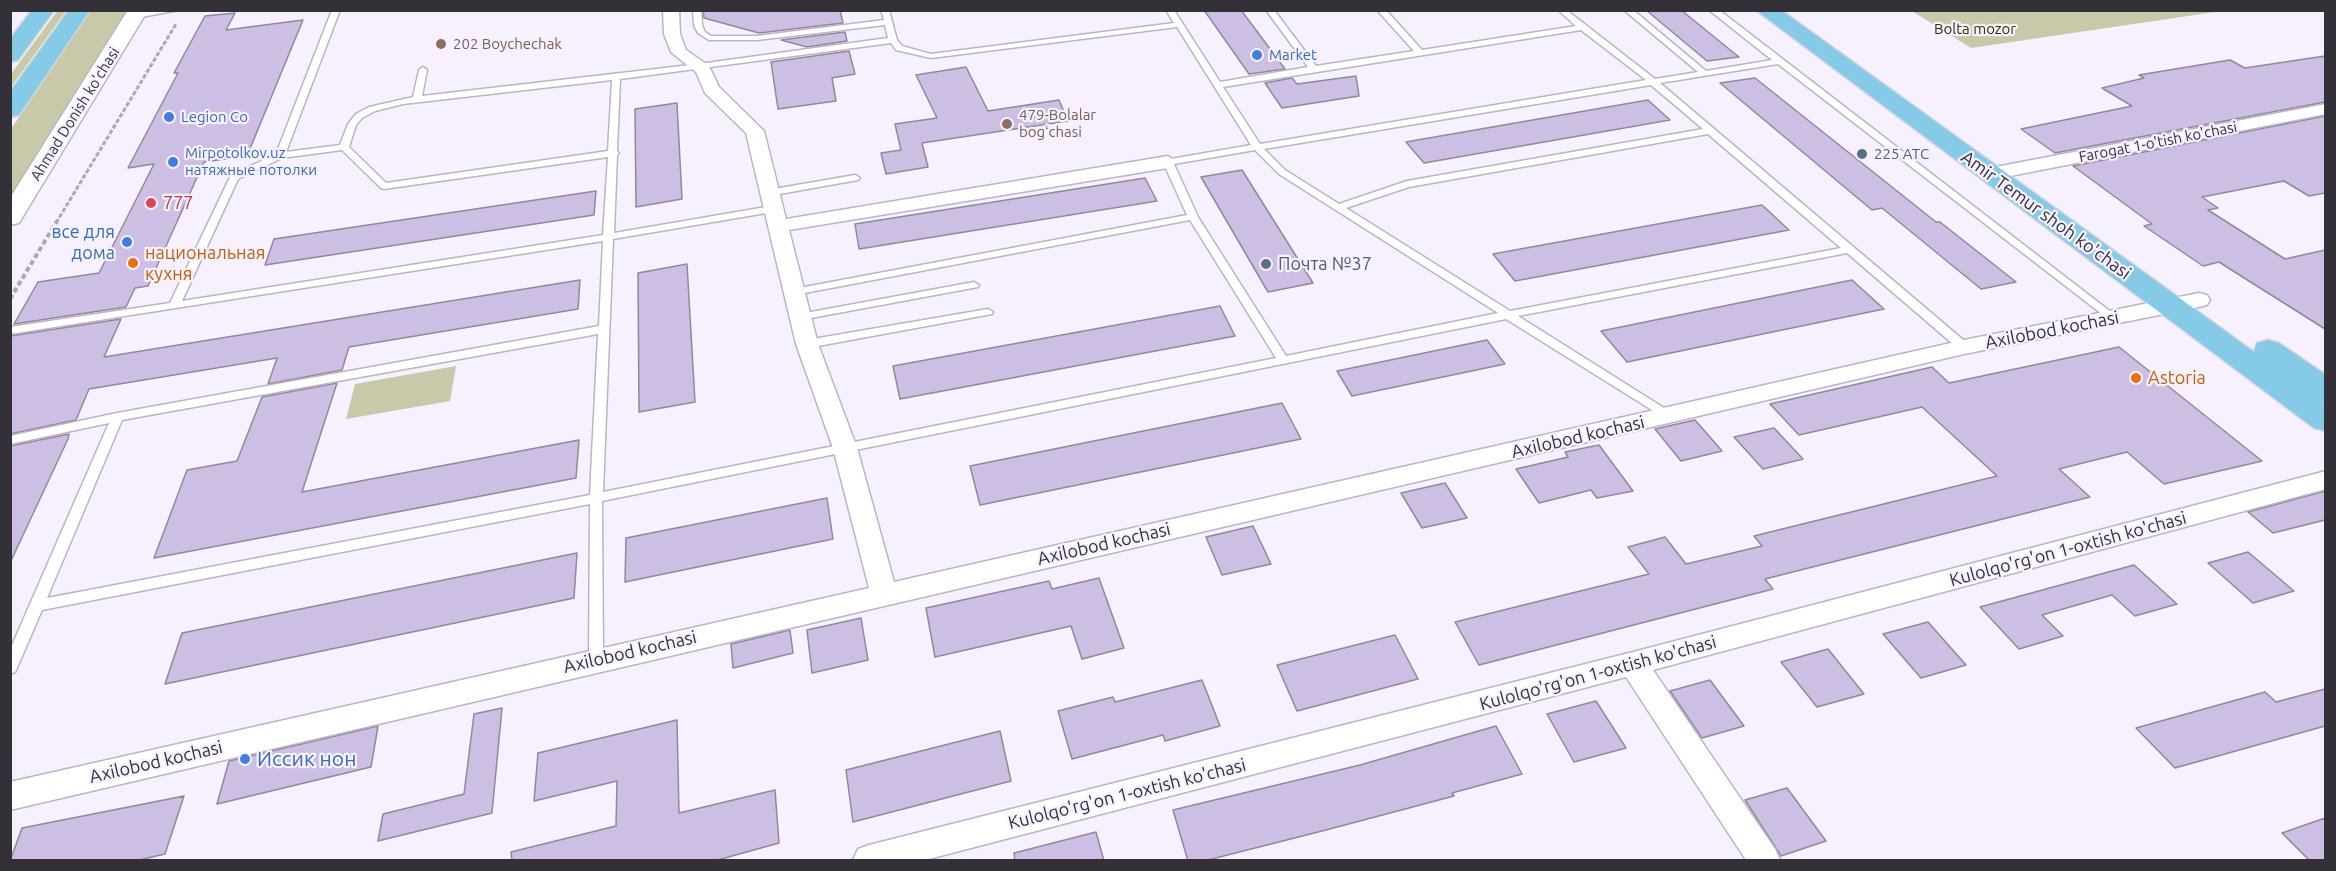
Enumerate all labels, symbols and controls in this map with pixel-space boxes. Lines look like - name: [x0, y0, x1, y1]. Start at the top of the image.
- park label: Bolta mozor: [1934, 20, 2016, 38]
- place label: 202 Boychechak: [453, 35, 562, 53]
- marker: 202 Boychechak: [434, 37, 448, 51]
- street label: Ahmad Donish ko'chasi: [27, 44, 123, 184]
- place label: Market: [1269, 46, 1317, 64]
- marker: Market: [1250, 48, 1264, 62]
- place label: 479-Bolalar bogʻchasi: [1019, 106, 1096, 141]
- place label: Legion Co: [181, 108, 248, 126]
- marker: Legion Co: [162, 110, 176, 124]
- marker: 479-Bolalar bogʻchasi: [1000, 117, 1014, 131]
- street label: Farogat 1-o'tish ko'chasi: [2077, 118, 2239, 166]
- place label: Mirpotolkov.uz натяжные потолки: [185, 144, 317, 179]
- place label: 225 АТС: [1874, 145, 1929, 163]
- street label: Amir Temur shoh ko'chasi: [1957, 146, 2135, 284]
- marker: 225 АТС: [1855, 147, 1869, 161]
- marker: Mirpotolkov.uz натяжные потолки: [166, 155, 180, 169]
- place label: 777: [163, 192, 193, 214]
- marker: 777: [144, 196, 158, 210]
- place label: все для дома: [51, 221, 115, 264]
- marker: все для дома: [120, 235, 134, 249]
- place label: национальная кухня: [145, 242, 265, 284]
- place label: Почта №37: [1278, 253, 1372, 275]
- marker: национальная кухня: [126, 256, 140, 270]
- marker: Почта №37: [1259, 257, 1273, 271]
- street label: Axilobod kochasi: [1983, 306, 2121, 354]
- place label: Astoria: [2148, 367, 2206, 389]
- marker: Astoria: [2129, 371, 2143, 385]
- street label: Axilobod kochasi: [1509, 411, 1647, 463]
- street label: Kulolqo'rg'on 1-oxtish ko'chasi: [1947, 507, 2189, 591]
- street label: Axilobod kochasi: [1035, 518, 1173, 570]
- street label: Axilobod kochasi: [561, 626, 699, 678]
- street label: Kulolqo'rg'on 1-oxtish ko'chasi: [1477, 631, 1719, 715]
- street label: Axilobod kochasi: [87, 736, 225, 788]
- place label: Иссик нон: [257, 746, 356, 772]
- marker: Иссик нон: [238, 752, 252, 766]
- street label: Kulolqo'rg'on 1-oxtish ko'chasi: [1006, 754, 1248, 834]

